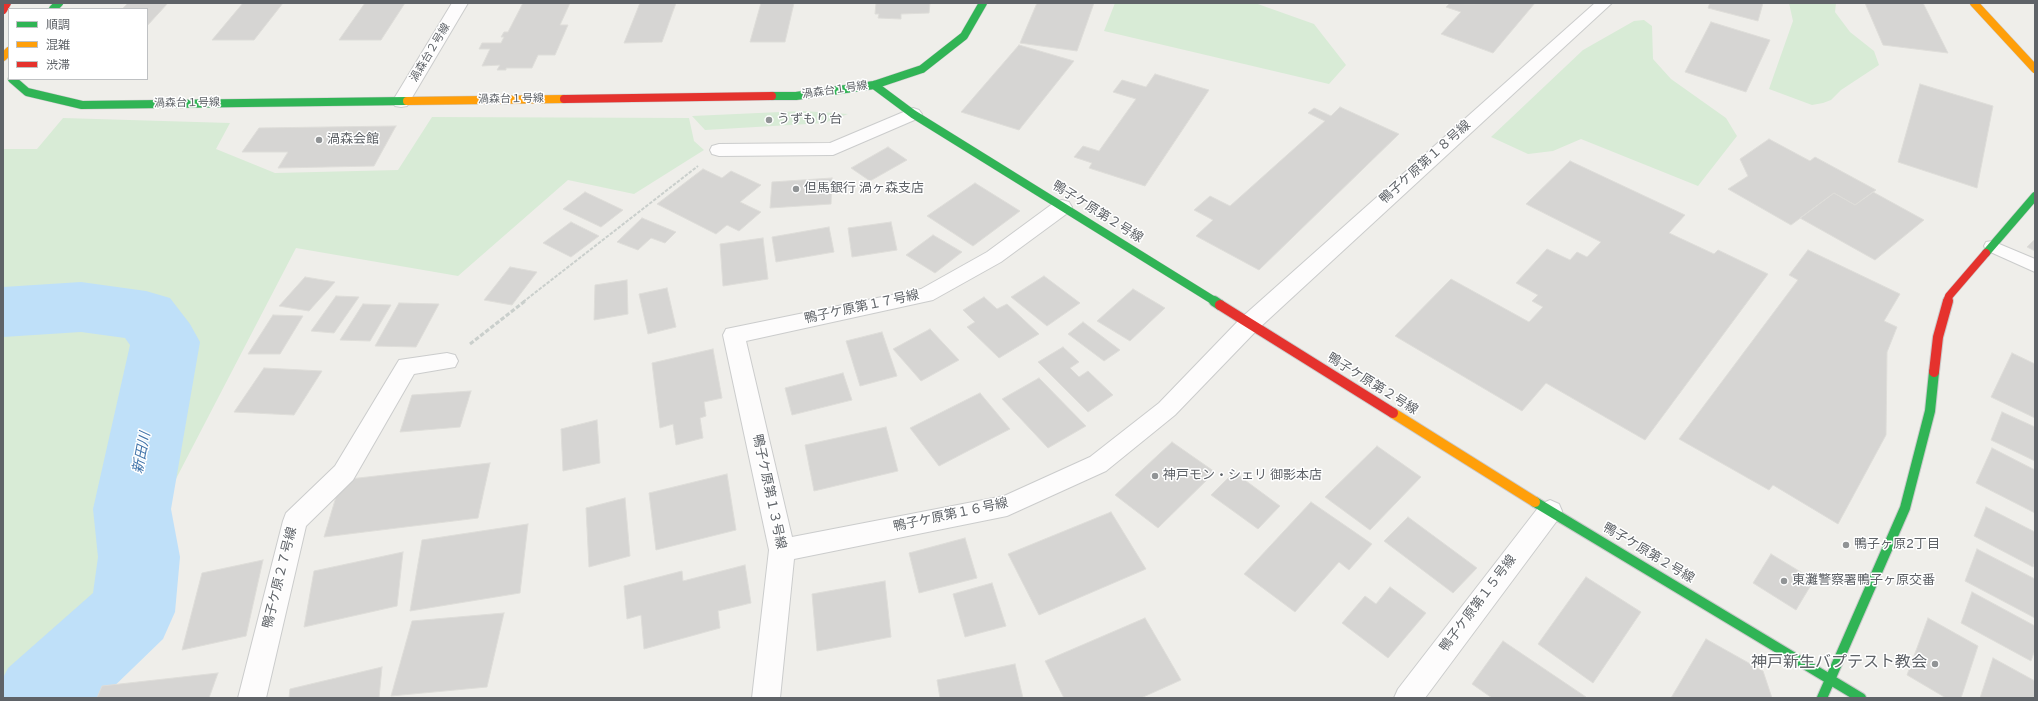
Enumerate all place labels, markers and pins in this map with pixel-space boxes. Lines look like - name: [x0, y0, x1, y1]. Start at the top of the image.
- place label: うずもり台: [777, 112, 842, 128]
- marker: うずもり台: [764, 115, 774, 125]
- place label: 渦森会館: [327, 132, 379, 148]
- marker: 渦森会館: [314, 135, 324, 145]
- place label: 但馬銀行 渦ヶ森支店: [804, 181, 924, 197]
- marker: 但馬銀行 渦ヶ森支店: [791, 184, 801, 194]
- place label: 神戸モン・シェリ 御影本店: [1163, 468, 1322, 484]
- marker: 神戸モン・シェリ 御影本店: [1150, 471, 1160, 481]
- place label: 鴨子ヶ原2丁目: [1854, 537, 1940, 553]
- marker: 鴨子ヶ原2丁目: [1841, 540, 1851, 550]
- place label: 東灘警察署鴨子ヶ原交番: [1792, 573, 1935, 589]
- marker: 東灘警察署鴨子ヶ原交番: [1779, 576, 1789, 586]
- place label: 神戸新生バプテスト教会: [1751, 654, 1927, 674]
- marker: 神戸新生バプテスト教会: [1930, 659, 1940, 669]

